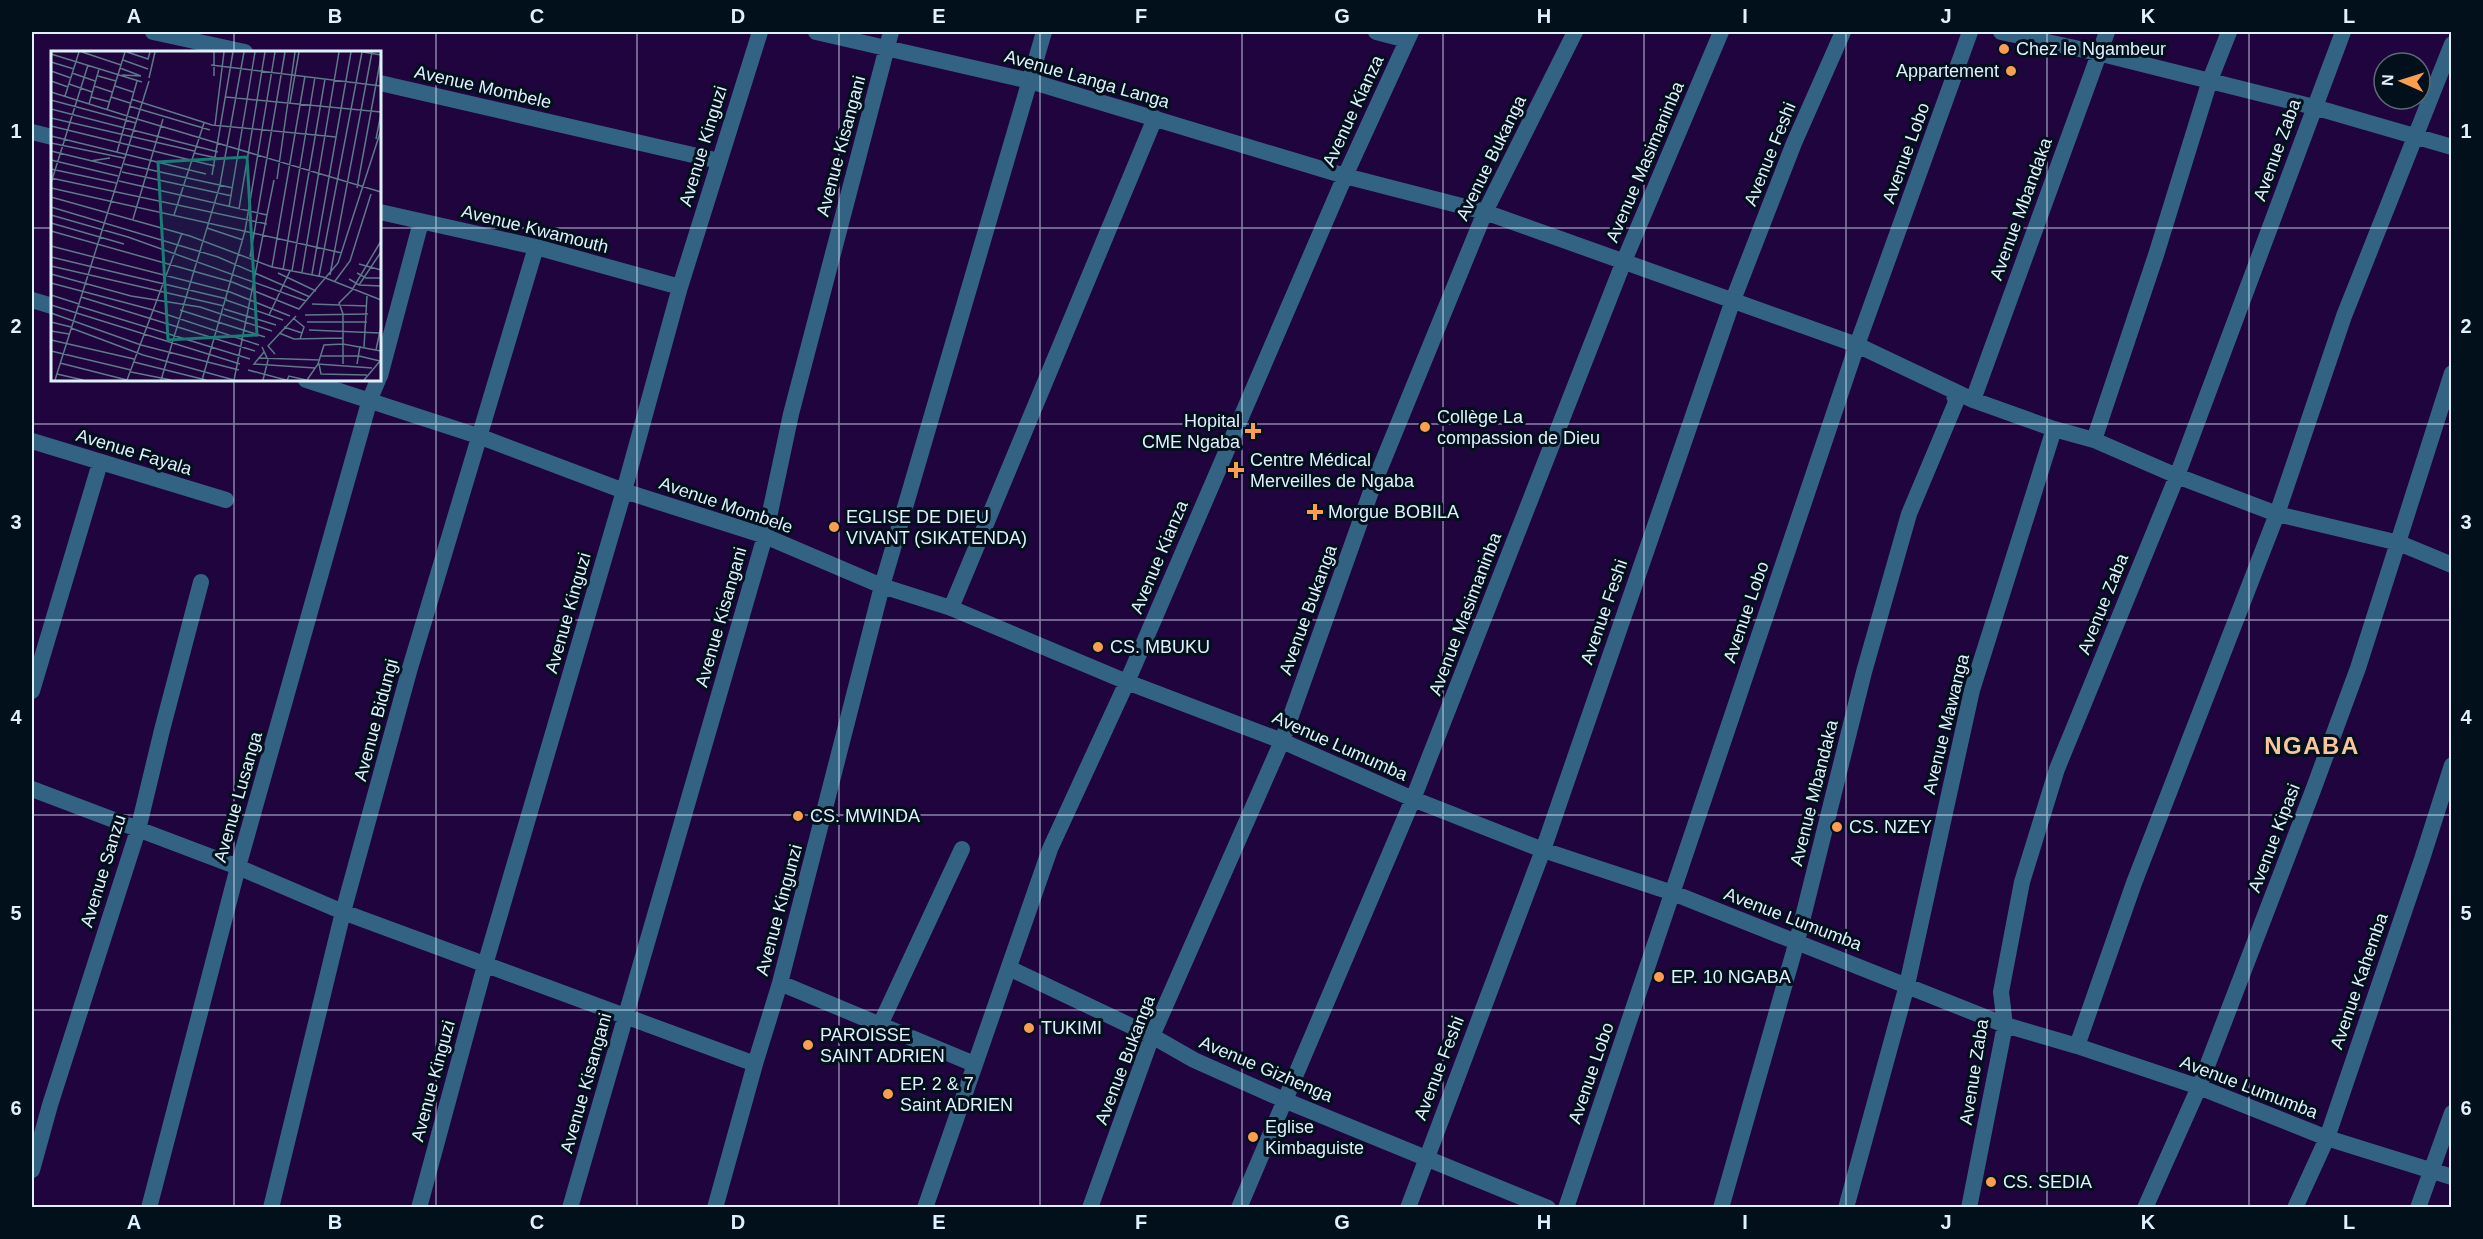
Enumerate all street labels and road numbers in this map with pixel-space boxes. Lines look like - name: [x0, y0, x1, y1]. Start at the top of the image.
- street label: Avenue Langa Langa: [1002, 46, 1173, 112]
- street label: Avenue Kianza: [1318, 51, 1388, 170]
- street label: Avenue Mombele: [413, 62, 553, 112]
- street label: Avenue Kisangani: [813, 73, 869, 219]
- street label: Avenue Masimaninba: [1602, 78, 1688, 245]
- street label: Avenue Kinguzi: [675, 83, 731, 209]
- street label: Avenue Bukanga: [1452, 91, 1530, 224]
- street label: Avenue Zaba: [2249, 95, 2305, 204]
- street label: Avenue Feshi: [1740, 99, 1800, 209]
- street label: Avenue Lobo: [1879, 100, 1933, 206]
- street label: Avenue Mbandaka: [1986, 134, 2056, 283]
- street label: Avenue Kwamouth: [459, 201, 611, 257]
- street label: Avenue Fayala: [74, 425, 195, 479]
- street label: Avenue Mombele: [657, 473, 795, 537]
- street label: Avenue Kianza: [1126, 497, 1192, 616]
- street label: Avenue Masimaninba: [1425, 529, 1506, 698]
- street label: Avenue Bukanga: [1275, 541, 1341, 678]
- street label: Avenue Kisangani: [691, 545, 751, 689]
- street label: Avenue Kinguzi: [541, 550, 595, 676]
- street label: Avenue Zaba: [2074, 550, 2133, 657]
- street label: Avenue Feshi: [1577, 557, 1631, 667]
- street label: Avenue Lobo: [1719, 559, 1773, 665]
- street label: Avenue Mawanga: [1919, 651, 1973, 796]
- street label: Avenue Bidungi: [350, 657, 402, 783]
- street label: Avenue Lumumba: [1269, 707, 1412, 785]
- street label: Avenue Mbandaka: [1786, 717, 1842, 868]
- street label: Avenue Lusanga: [210, 729, 266, 865]
- street label: Avenue Kipasi: [2244, 781, 2304, 895]
- street label: Avenue Sanzu: [76, 812, 130, 930]
- street label: Avenue Kingunzi: [752, 842, 806, 978]
- street label: Avenue Lumumba: [1721, 884, 1866, 955]
- street label: Avenue Kahemba: [2326, 909, 2392, 1052]
- street label: Avenue Bukanga: [1091, 992, 1159, 1127]
- street label: Avenue Kisangani: [556, 1011, 616, 1155]
- street label: Avenue Feshi: [1410, 1013, 1468, 1123]
- street label: Avenue Zaba: [1956, 1017, 1992, 1126]
- street label: Avenue Kinguzi: [407, 1018, 459, 1144]
- street label: Avenue Lobo: [1564, 1020, 1618, 1126]
- street label: Avenue Gizhenga: [1196, 1032, 1337, 1106]
- street label: Avenue Lumumba: [2177, 1052, 2322, 1123]

